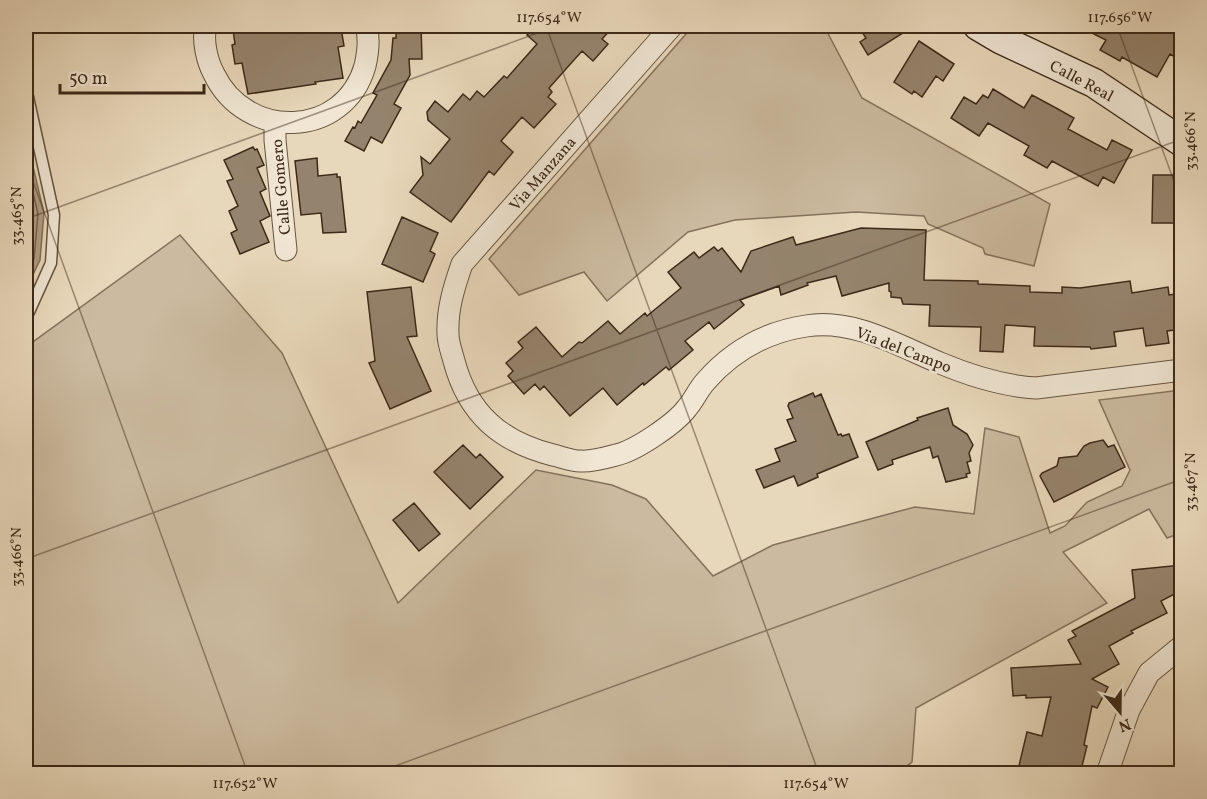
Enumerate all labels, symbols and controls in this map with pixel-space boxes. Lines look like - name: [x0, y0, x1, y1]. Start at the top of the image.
- text: 117.654°W: [516, 8, 582, 29]
- text: 117.656°W: [1088, 8, 1152, 29]
- street label: Calle Real: [1045, 56, 1117, 108]
- scale bar: [60, 57, 204, 95]
- text: 50 m: [69, 67, 108, 92]
- text: 33.466°N: [1181, 111, 1202, 171]
- street label: Via Manzana: [505, 132, 582, 216]
- street label: Calle Gomero: [267, 138, 297, 236]
- text: 33.465°N: [7, 186, 28, 246]
- street label: Via del Campo: [852, 322, 954, 379]
- text: 33.467°N: [1181, 452, 1202, 512]
- text: 33.466°N: [7, 527, 28, 587]
- north arrow: [1090, 682, 1150, 742]
- text: N: [1115, 712, 1134, 737]
- text: 117.652°W: [213, 774, 277, 795]
- text: 117.654°W: [783, 774, 849, 795]

